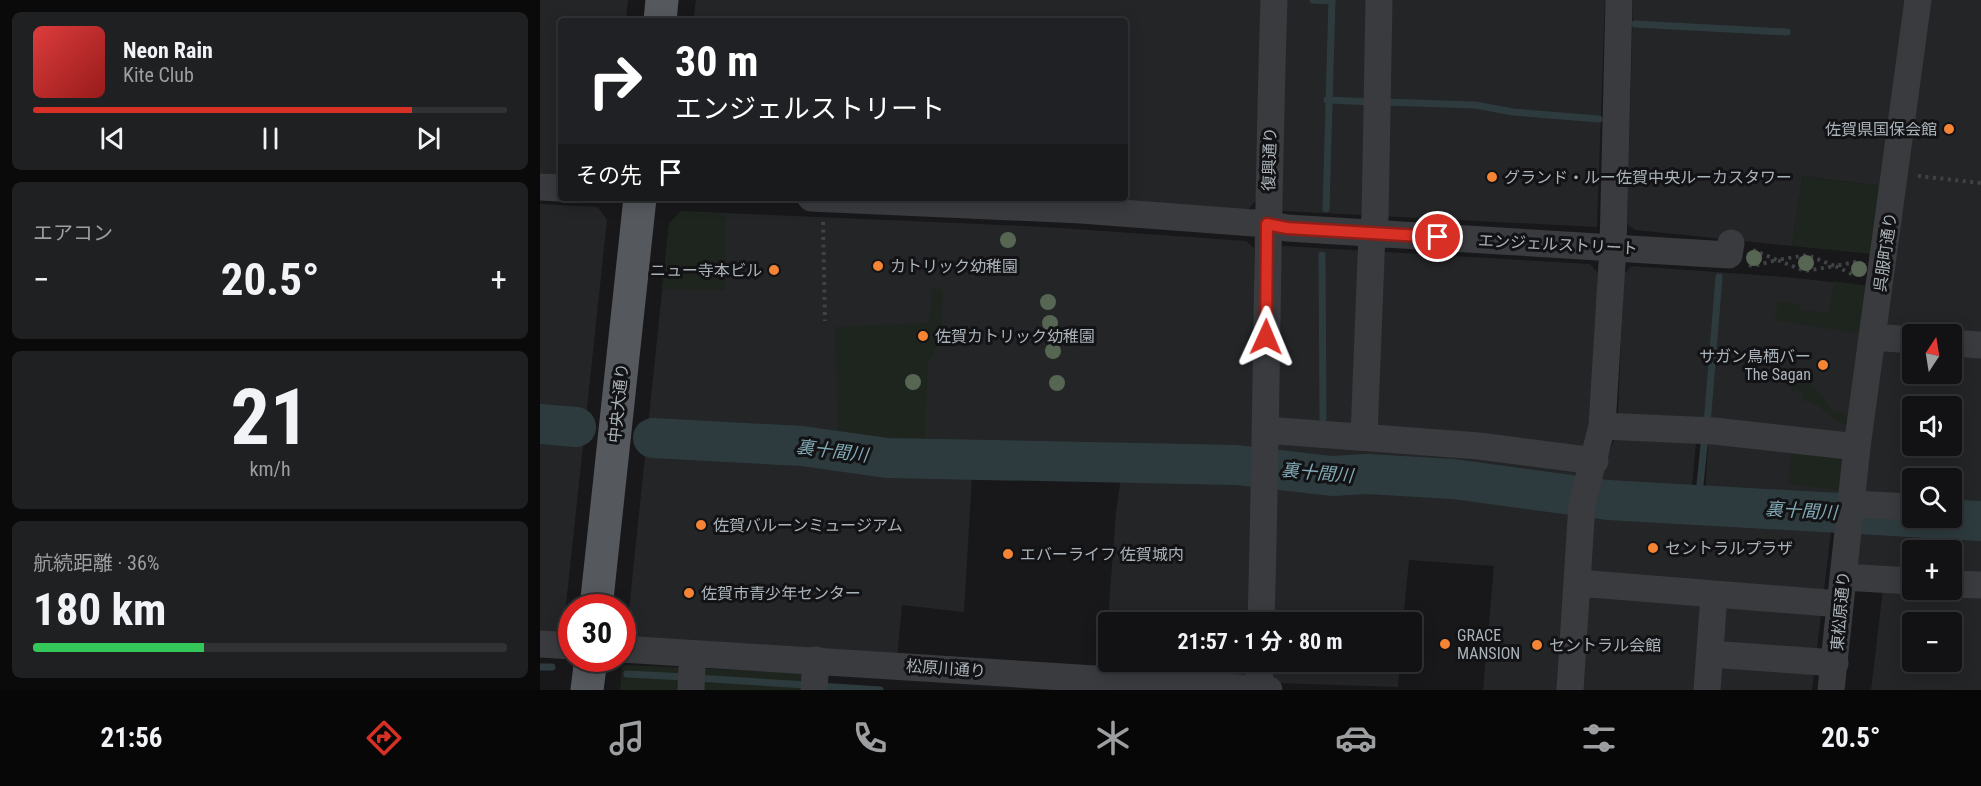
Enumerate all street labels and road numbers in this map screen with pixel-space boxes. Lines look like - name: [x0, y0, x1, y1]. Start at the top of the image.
- street label: 復興通り: [1259, 127, 1280, 191]
- street label: 呉服町通り: [1871, 211, 1900, 293]
- street label: エンジェルストリート: [1478, 231, 1638, 258]
- street label: 中央大通り: [605, 362, 632, 444]
- street label: 東松原通り: [1828, 570, 1853, 652]
- street label: 松原川通り: [905, 656, 987, 681]

